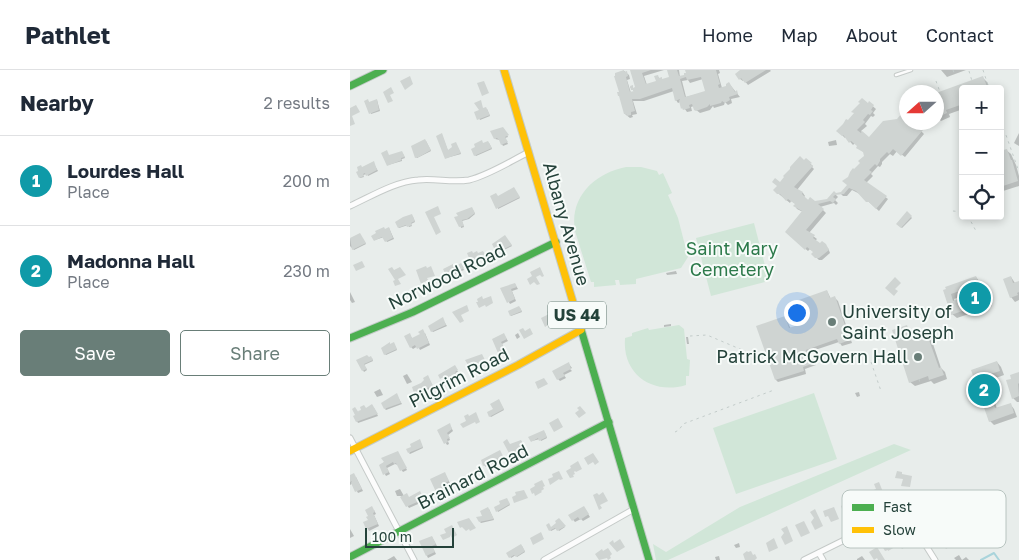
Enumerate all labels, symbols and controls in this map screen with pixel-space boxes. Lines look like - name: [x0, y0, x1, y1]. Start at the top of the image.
- text: Pathlet: [25, 20, 110, 49]
- text: Home: [702, 24, 753, 46]
- text: Map: [781, 24, 818, 46]
- text: About: [846, 24, 898, 46]
- text: Contact: [926, 24, 994, 46]
- north arrow: [899, 85, 944, 130]
- map controls: [959, 85, 1004, 220]
- button: +: [959, 85, 1004, 130]
- text: Nearby: [20, 90, 94, 116]
- text: 2 results: [264, 93, 330, 113]
- button: −: [959, 130, 1004, 175]
- text: Lourdes Hall: [67, 159, 184, 182]
- street label: Albany Avenue: [539, 159, 595, 288]
- text: 1: [32, 171, 40, 191]
- text: 200 m: [283, 171, 330, 191]
- button: locate: [959, 175, 1004, 220]
- text: Place: [67, 182, 110, 202]
- park label: Saint Mary Cemetery: [686, 237, 778, 280]
- street label: Norwood Road: [384, 238, 509, 314]
- text: Madonna Hall: [67, 249, 195, 272]
- text: 2: [31, 261, 41, 281]
- text: 230 m: [283, 261, 330, 281]
- text: Place: [67, 272, 110, 292]
- pin: 1: [959, 279, 991, 317]
- your location: [784, 300, 810, 326]
- place label: University of Saint Joseph: [842, 300, 954, 343]
- road number: US 44: [548, 302, 606, 328]
- marker: University of Saint Joseph: [826, 316, 838, 328]
- button: Save: [20, 330, 170, 376]
- button: Share: [180, 330, 330, 376]
- street label: Pilgrim Road: [405, 342, 512, 412]
- place label: Patrick McGovern Hall: [716, 345, 908, 367]
- marker: Patrick McGovern Hall: [912, 351, 924, 363]
- pin: 2: [968, 371, 1000, 409]
- street label: Brainard Road: [413, 439, 532, 514]
- legend: [842, 490, 1006, 548]
- text: Fast: [883, 498, 912, 515]
- text: Slow: [883, 521, 916, 538]
- scale bar: [365, 525, 454, 548]
- text: 100 m: [372, 528, 412, 545]

